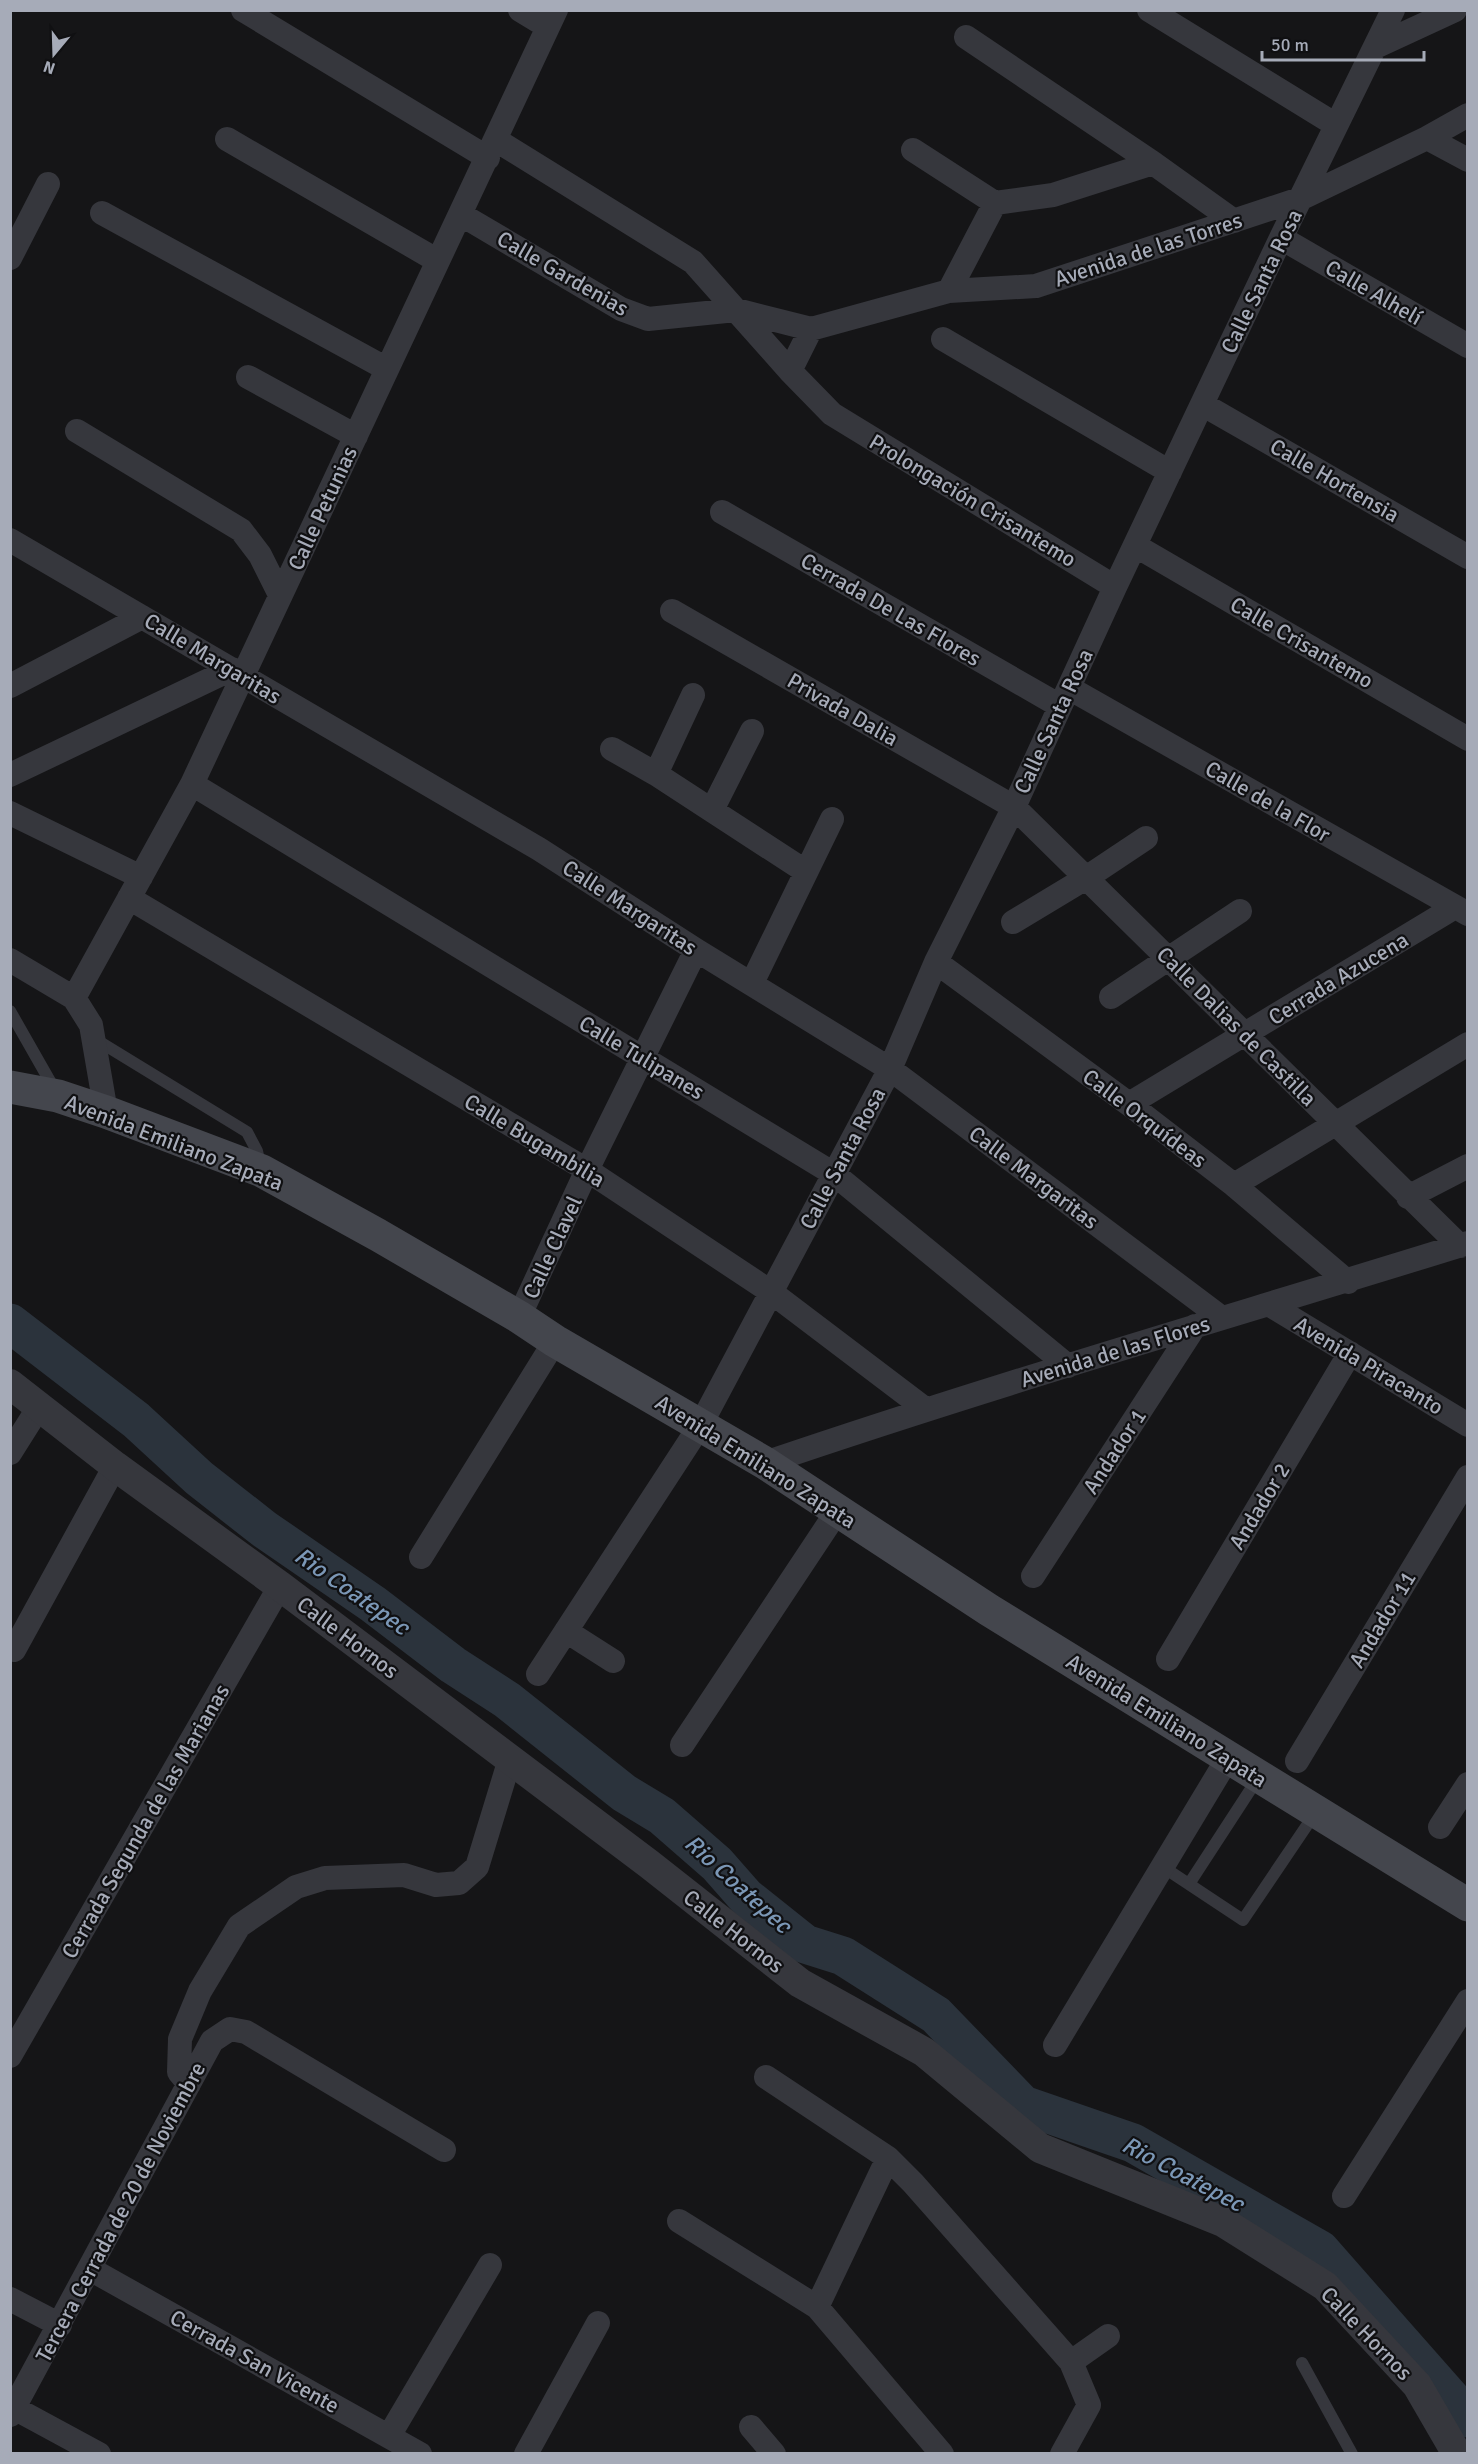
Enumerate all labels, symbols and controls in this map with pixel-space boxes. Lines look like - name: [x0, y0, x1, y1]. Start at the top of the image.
- north arrow: [24, 24, 84, 84]
- scale bar: [1262, 24, 1424, 62]
- text: 50 m: [1271, 34, 1309, 56]
- text: N: [41, 56, 58, 79]
- street label: Calle Santa Rosa: [1215, 205, 1308, 358]
- street label: Avenida de las Torres: [1051, 206, 1245, 293]
- street label: Calle Gardenias: [492, 225, 633, 322]
- street label: Calle Alhelí: [1320, 254, 1427, 331]
- street label: Prolongación Crisantemo: [864, 428, 1081, 573]
- street label: Calle Hortensia: [1265, 433, 1404, 528]
- street label: Calle Petunias: [282, 442, 363, 575]
- street label: Cerrada De Las Flores: [796, 547, 986, 672]
- street label: Calle Crisantemo: [1225, 591, 1378, 694]
- street label: Calle Margaritas: [139, 607, 286, 710]
- street label: Calle Santa Rosa: [1008, 644, 1099, 798]
- street label: Privada Dalia: [782, 667, 903, 752]
- street label: Calle de la Flor: [1200, 755, 1335, 848]
- street label: Calle Margaritas: [557, 854, 702, 961]
- street label: Cerrada Azucena: [1263, 926, 1413, 1031]
- street label: Calle Dalias de Castilla: [1151, 941, 1322, 1112]
- street label: Calle Tulipanes: [574, 1009, 709, 1105]
- street label: Calle Orquídeas: [1077, 1063, 1212, 1174]
- street label: Calle Santa Rosa: [794, 1083, 891, 1234]
- street label: Avenida Emiliano Zapata: [61, 1088, 287, 1197]
- street label: Calle Bugambilia: [460, 1088, 610, 1193]
- street label: Calle Margaritas: [964, 1120, 1104, 1235]
- street label: Calle Clavel: [517, 1191, 588, 1303]
- street label: Avenida de las Flores: [1017, 1310, 1213, 1393]
- street label: Avenida Piracanto: [1289, 1310, 1448, 1421]
- street label: Avenida Emiliano Zapata: [650, 1389, 861, 1534]
- street label: Andador 1: [1077, 1404, 1152, 1499]
- street label: Andador 2: [1223, 1458, 1296, 1554]
- water label: Rio Coatepec: [289, 1540, 417, 1643]
- street label: Andador 11: [1343, 1566, 1422, 1672]
- street label: Calle Hornos: [292, 1590, 404, 1684]
- street label: Avenida Emiliano Zapata: [1061, 1648, 1272, 1793]
- street label: Cerrada Segunda de las Marianas: [56, 1679, 235, 1963]
- water label: Rio Coatepec: [678, 1828, 799, 1941]
- street label: Calle Hornos: [678, 1884, 789, 1979]
- street label: Tercera Cerrada de 20 de Noviembre: [30, 2058, 211, 2367]
- water label: Rio Coatepec: [1117, 2129, 1251, 2219]
- street label: Calle Hornos: [1315, 2281, 1418, 2386]
- street label: Cerrada San Vicente: [165, 2304, 344, 2419]

